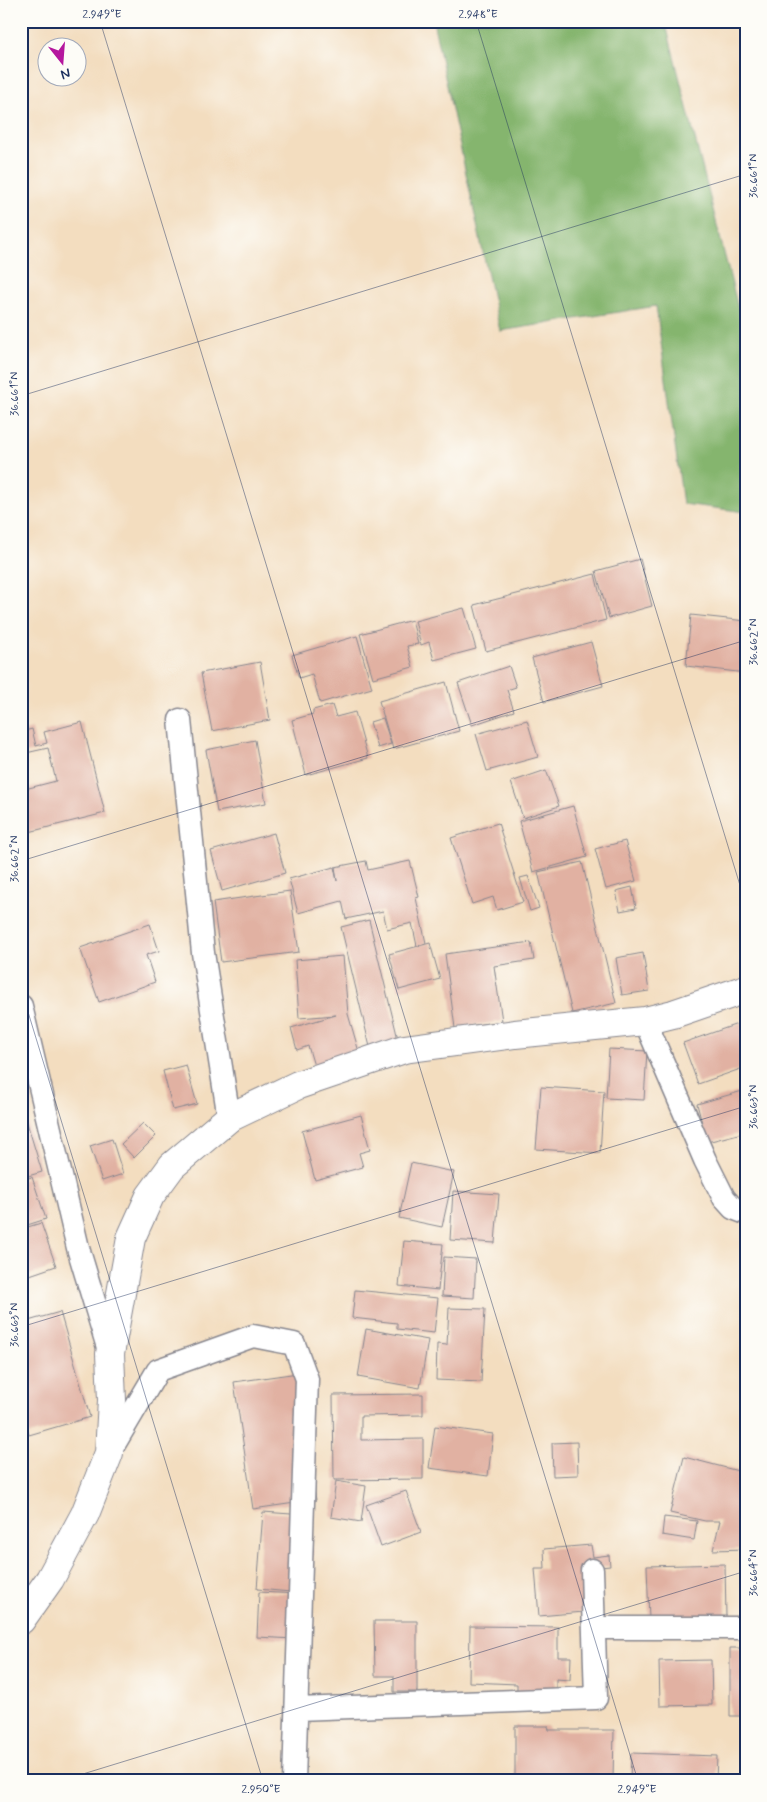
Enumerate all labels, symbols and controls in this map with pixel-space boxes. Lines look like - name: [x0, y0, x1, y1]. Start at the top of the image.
- text: 2.949°E: [82, 7, 122, 23]
- text: 2.948°E: [458, 7, 498, 23]
- north arrow: [38, 38, 88, 88]
- text: N: [58, 64, 73, 83]
- text: 36.661°N: [746, 154, 762, 198]
- text: 36.661°N: [7, 372, 23, 416]
- text: 36.662°N: [746, 619, 762, 665]
- text: 36.662°N: [7, 836, 23, 882]
- text: 36.663°N: [746, 1085, 762, 1129]
- text: 36.663°N: [7, 1303, 23, 1347]
- text: 36.664°N: [746, 1550, 762, 1596]
- text: 2.950°E: [241, 1782, 281, 1798]
- text: 2.949°E: [617, 1782, 657, 1798]

